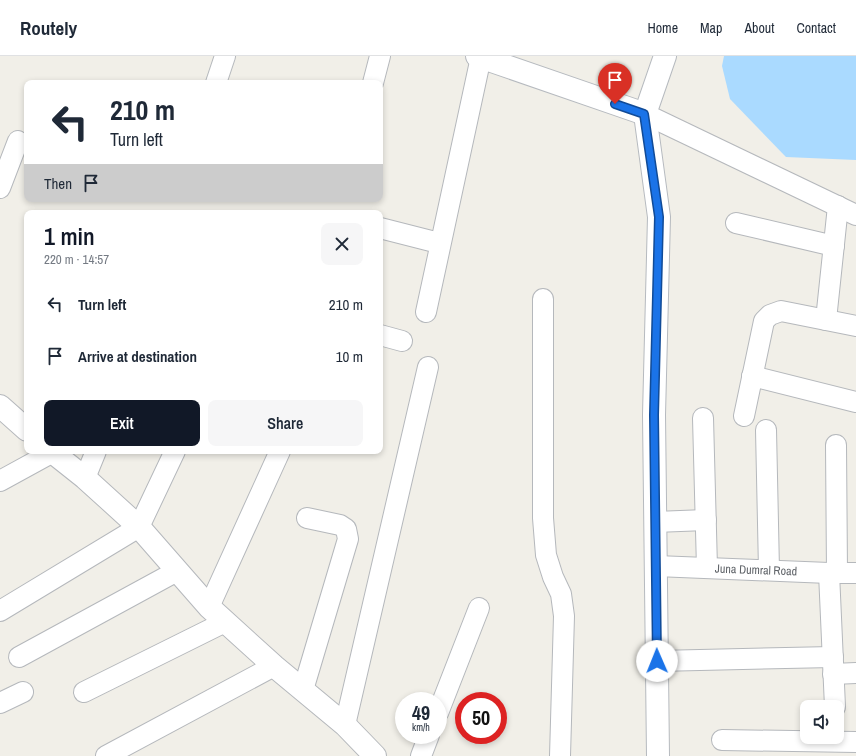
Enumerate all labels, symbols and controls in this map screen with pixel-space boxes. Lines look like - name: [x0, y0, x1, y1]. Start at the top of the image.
- text: Routely: [20, 15, 77, 41]
- text: Home: [647, 19, 678, 37]
- text: Map: [700, 19, 722, 37]
- text: About: [744, 19, 774, 37]
- text: Contact: [796, 19, 836, 37]
- pin: [598, 63, 632, 104]
- icon: arrive: [604, 69, 626, 91]
- text: 210 m: [110, 91, 175, 129]
- icon: left: [44, 96, 96, 148]
- text: Turn left: [110, 127, 163, 152]
- icon: arrive: [80, 172, 102, 194]
- text: Then: [44, 173, 72, 194]
- text: 1 min: [44, 220, 95, 252]
- button: close: [321, 223, 363, 265]
- text: 220 m · 14:57: [44, 251, 109, 268]
- icon: left: [44, 293, 66, 315]
- text: Turn left: [78, 294, 126, 315]
- text: 210 m: [329, 294, 363, 315]
- icon: arrive: [44, 345, 66, 367]
- text: Arrive at destination: [78, 346, 197, 367]
- text: 10 m: [336, 346, 363, 367]
- button: Exit: [44, 400, 200, 446]
- button: Share: [208, 400, 363, 446]
- street label: Juna Dumral Road: [715, 561, 797, 579]
- position arrow: [636, 640, 678, 682]
- speed limit sign: 50: [455, 692, 507, 744]
- text: 49: [412, 699, 430, 726]
- map controls: [800, 700, 844, 744]
- button: sound: [800, 700, 844, 744]
- text: km/h: [412, 721, 430, 734]

